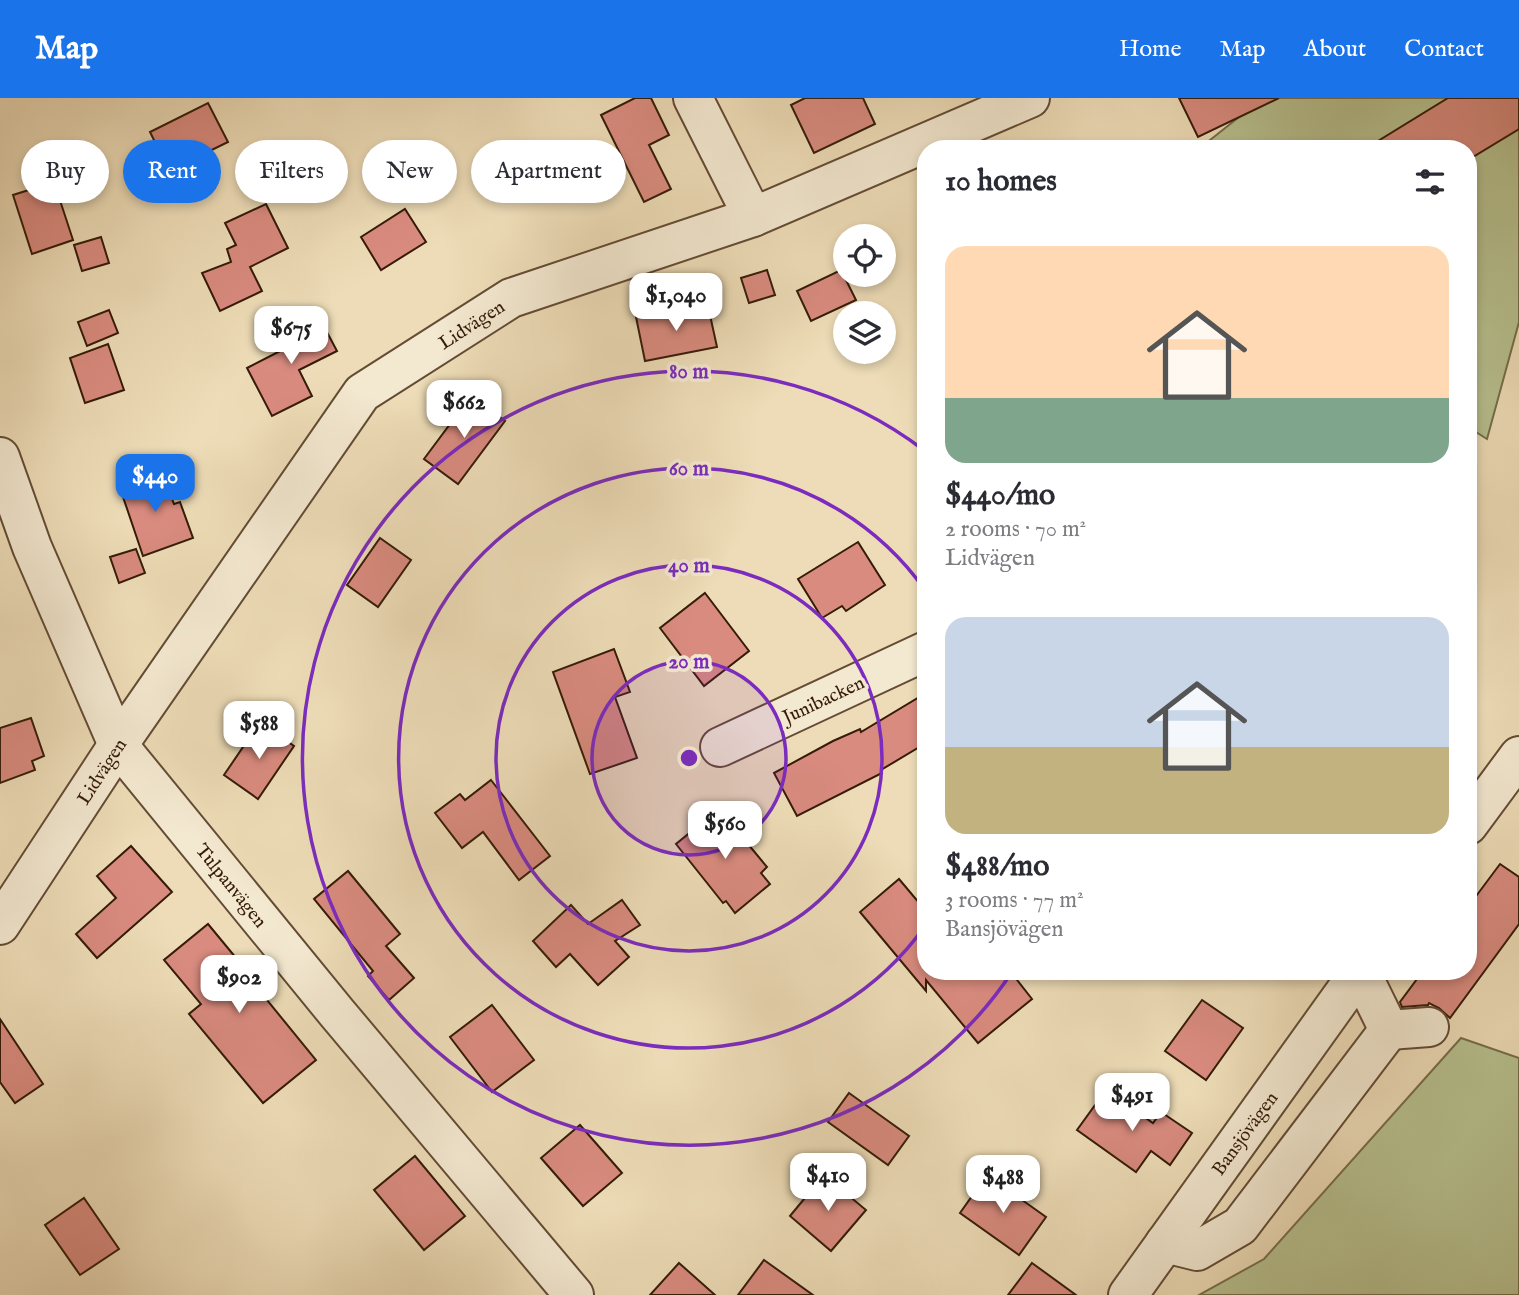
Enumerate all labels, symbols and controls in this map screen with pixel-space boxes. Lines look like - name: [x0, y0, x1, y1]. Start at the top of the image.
- text: Map: [35, 28, 98, 70]
- text: Home: [1119, 34, 1182, 65]
- text: Map: [1220, 34, 1266, 65]
- text: About: [1304, 34, 1366, 65]
- text: Contact: [1404, 34, 1484, 65]
- chip: Buy: [21, 140, 109, 203]
- chip: Rent: [123, 140, 221, 203]
- chip: Filters: [235, 140, 348, 203]
- chip: New: [362, 140, 457, 203]
- chip: Apartment: [471, 140, 626, 203]
- text: 10 homes: [945, 163, 1057, 201]
- icon: filters: [1411, 163, 1449, 201]
- map controls: [833, 224, 896, 364]
- button: locate: [833, 224, 896, 287]
- pin: $1,040: [619, 274, 733, 333]
- text: $1,040: [645, 281, 707, 310]
- icon: home: [1134, 292, 1260, 418]
- street label: Lidvägen: [434, 295, 510, 356]
- button: layers: [833, 301, 896, 364]
- pin: $675: [250, 306, 332, 366]
- text: $675: [270, 314, 312, 343]
- text: 80 m: [669, 359, 709, 386]
- pin: $662: [423, 380, 505, 440]
- text: $662: [443, 388, 485, 417]
- pin: $440: [114, 454, 196, 514]
- text: 60 m: [669, 456, 710, 483]
- text: $440: [132, 462, 178, 491]
- text: $440/mo: [945, 477, 1055, 515]
- text: 2 rooms · 70 m²: [945, 515, 1086, 544]
- text: Lidvägen: [945, 544, 1035, 573]
- text: 40 m: [668, 553, 710, 580]
- text: 20 m: [669, 649, 710, 676]
- icon: home: [1134, 663, 1260, 789]
- street label: Junibacken: [777, 671, 869, 731]
- pin: $588: [218, 702, 300, 761]
- text: $588: [239, 709, 279, 738]
- street label: Lidvägen: [72, 734, 133, 810]
- centre of rings: [677, 746, 701, 770]
- pin: $560: [684, 802, 766, 861]
- text: $560: [704, 809, 746, 838]
- street label: Tulpanvägen: [189, 839, 272, 933]
- text: $488/mo: [945, 848, 1049, 886]
- text: 3 rooms · 77 m²: [945, 886, 1084, 915]
- text: Bansjövägen: [945, 915, 1063, 944]
- pin: $902: [198, 956, 280, 1015]
- text: $902: [217, 963, 261, 992]
- pin: $491: [1091, 1074, 1173, 1133]
- text: $491: [1111, 1081, 1153, 1110]
- street label: Bansjövägen: [1207, 1088, 1284, 1181]
- pin: $410: [787, 1154, 869, 1213]
- pin: $488: [962, 1156, 1044, 1215]
- text: $410: [806, 1161, 850, 1190]
- text: $488: [982, 1163, 1024, 1192]

